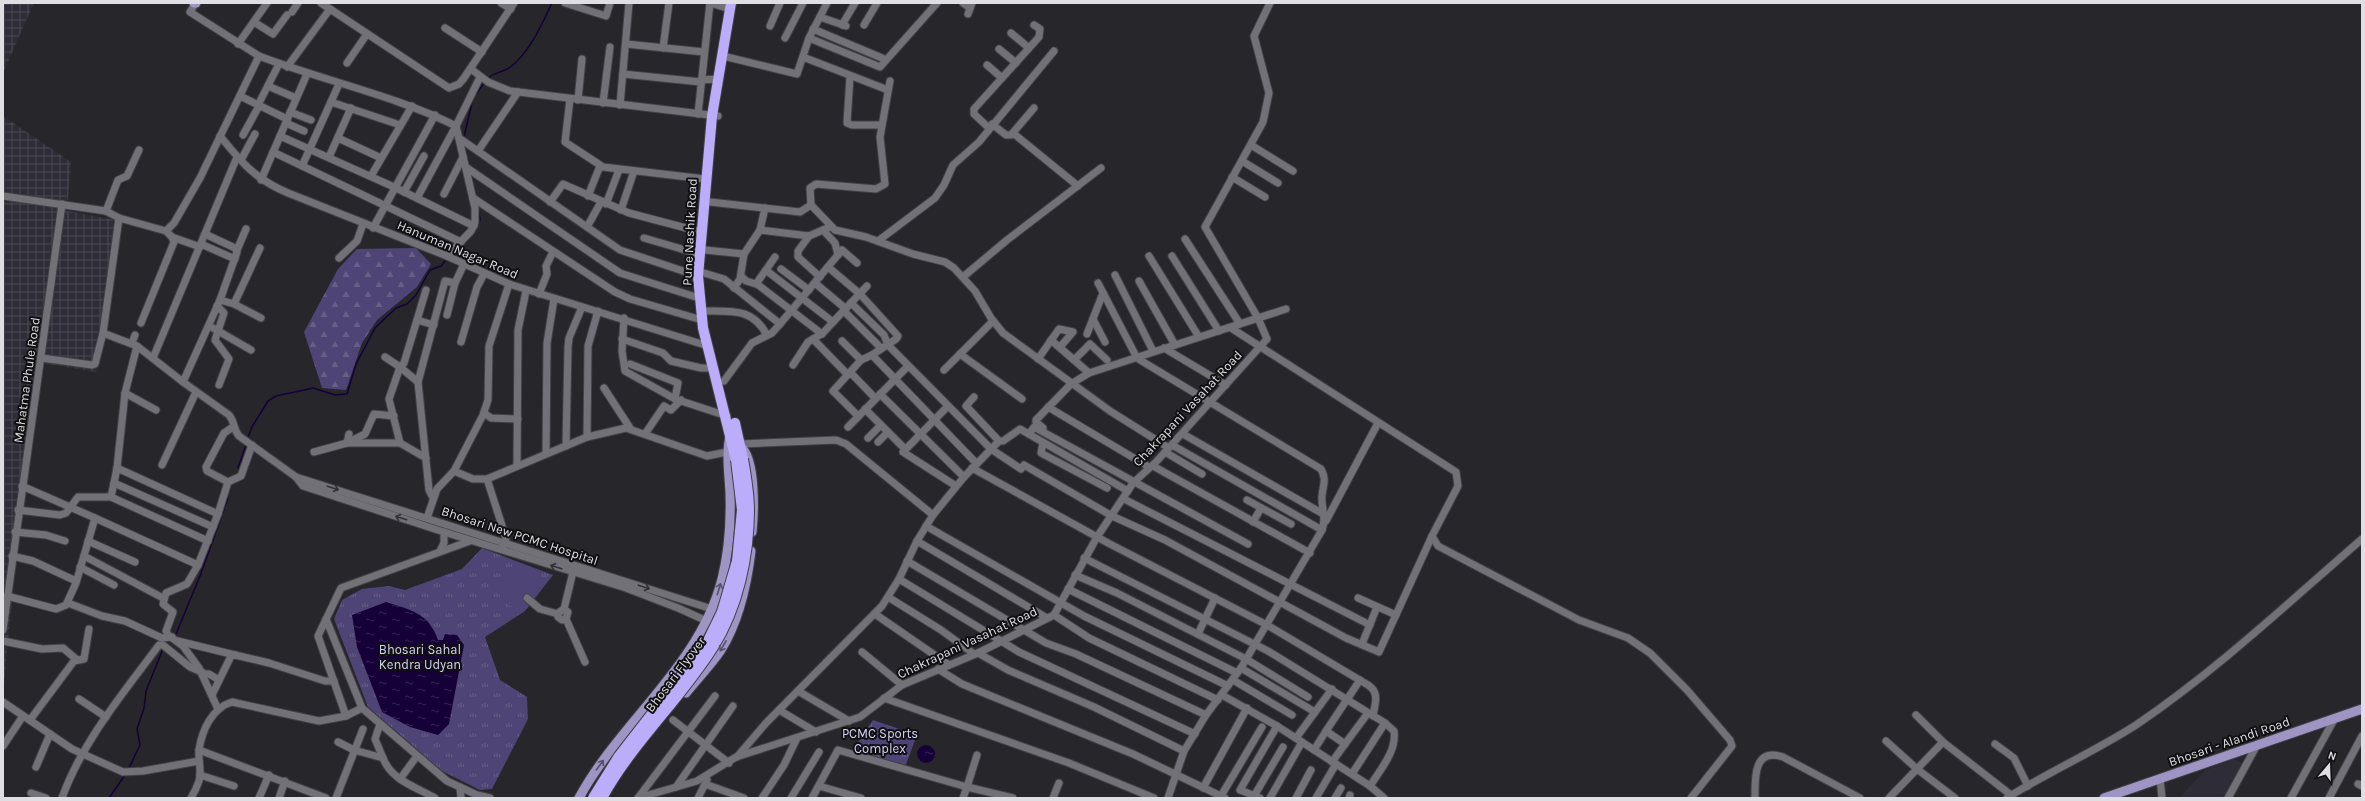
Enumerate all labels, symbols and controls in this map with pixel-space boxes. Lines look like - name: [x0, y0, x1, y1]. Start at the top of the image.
- street label: Pune Nashik Road: [679, 178, 700, 286]
- street label: Hanuman Nagar Road: [395, 217, 521, 282]
- street label: Mahatma Phule Road: [10, 316, 43, 444]
- street label: Chakrapani Vasahat Road: [1130, 347, 1245, 469]
- one-way arrow: [327, 485, 340, 492]
- street label: Bhosari New PCMC Hospital: [440, 503, 600, 568]
- one-way arrow: [395, 514, 408, 521]
- one-way arrow: [550, 563, 563, 570]
- one-way arrow: [716, 583, 723, 596]
- one-way arrow: [637, 584, 650, 591]
- street label: Chakrapani Vasahat Road: [895, 603, 1040, 682]
- street label: Bhosari Flyover: [642, 634, 709, 715]
- one-way arrow: [718, 640, 726, 652]
- park label: Bhosari Sahal Kendra Udyan: [379, 642, 461, 672]
- street label: Bhosari - Alandi Road: [2167, 714, 2292, 769]
- park label: PCMC Sports Complex: [842, 726, 918, 756]
- north arrow: [2309, 745, 2349, 785]
- text: N: [2326, 749, 2338, 763]
- one-way arrow: [595, 760, 604, 771]

